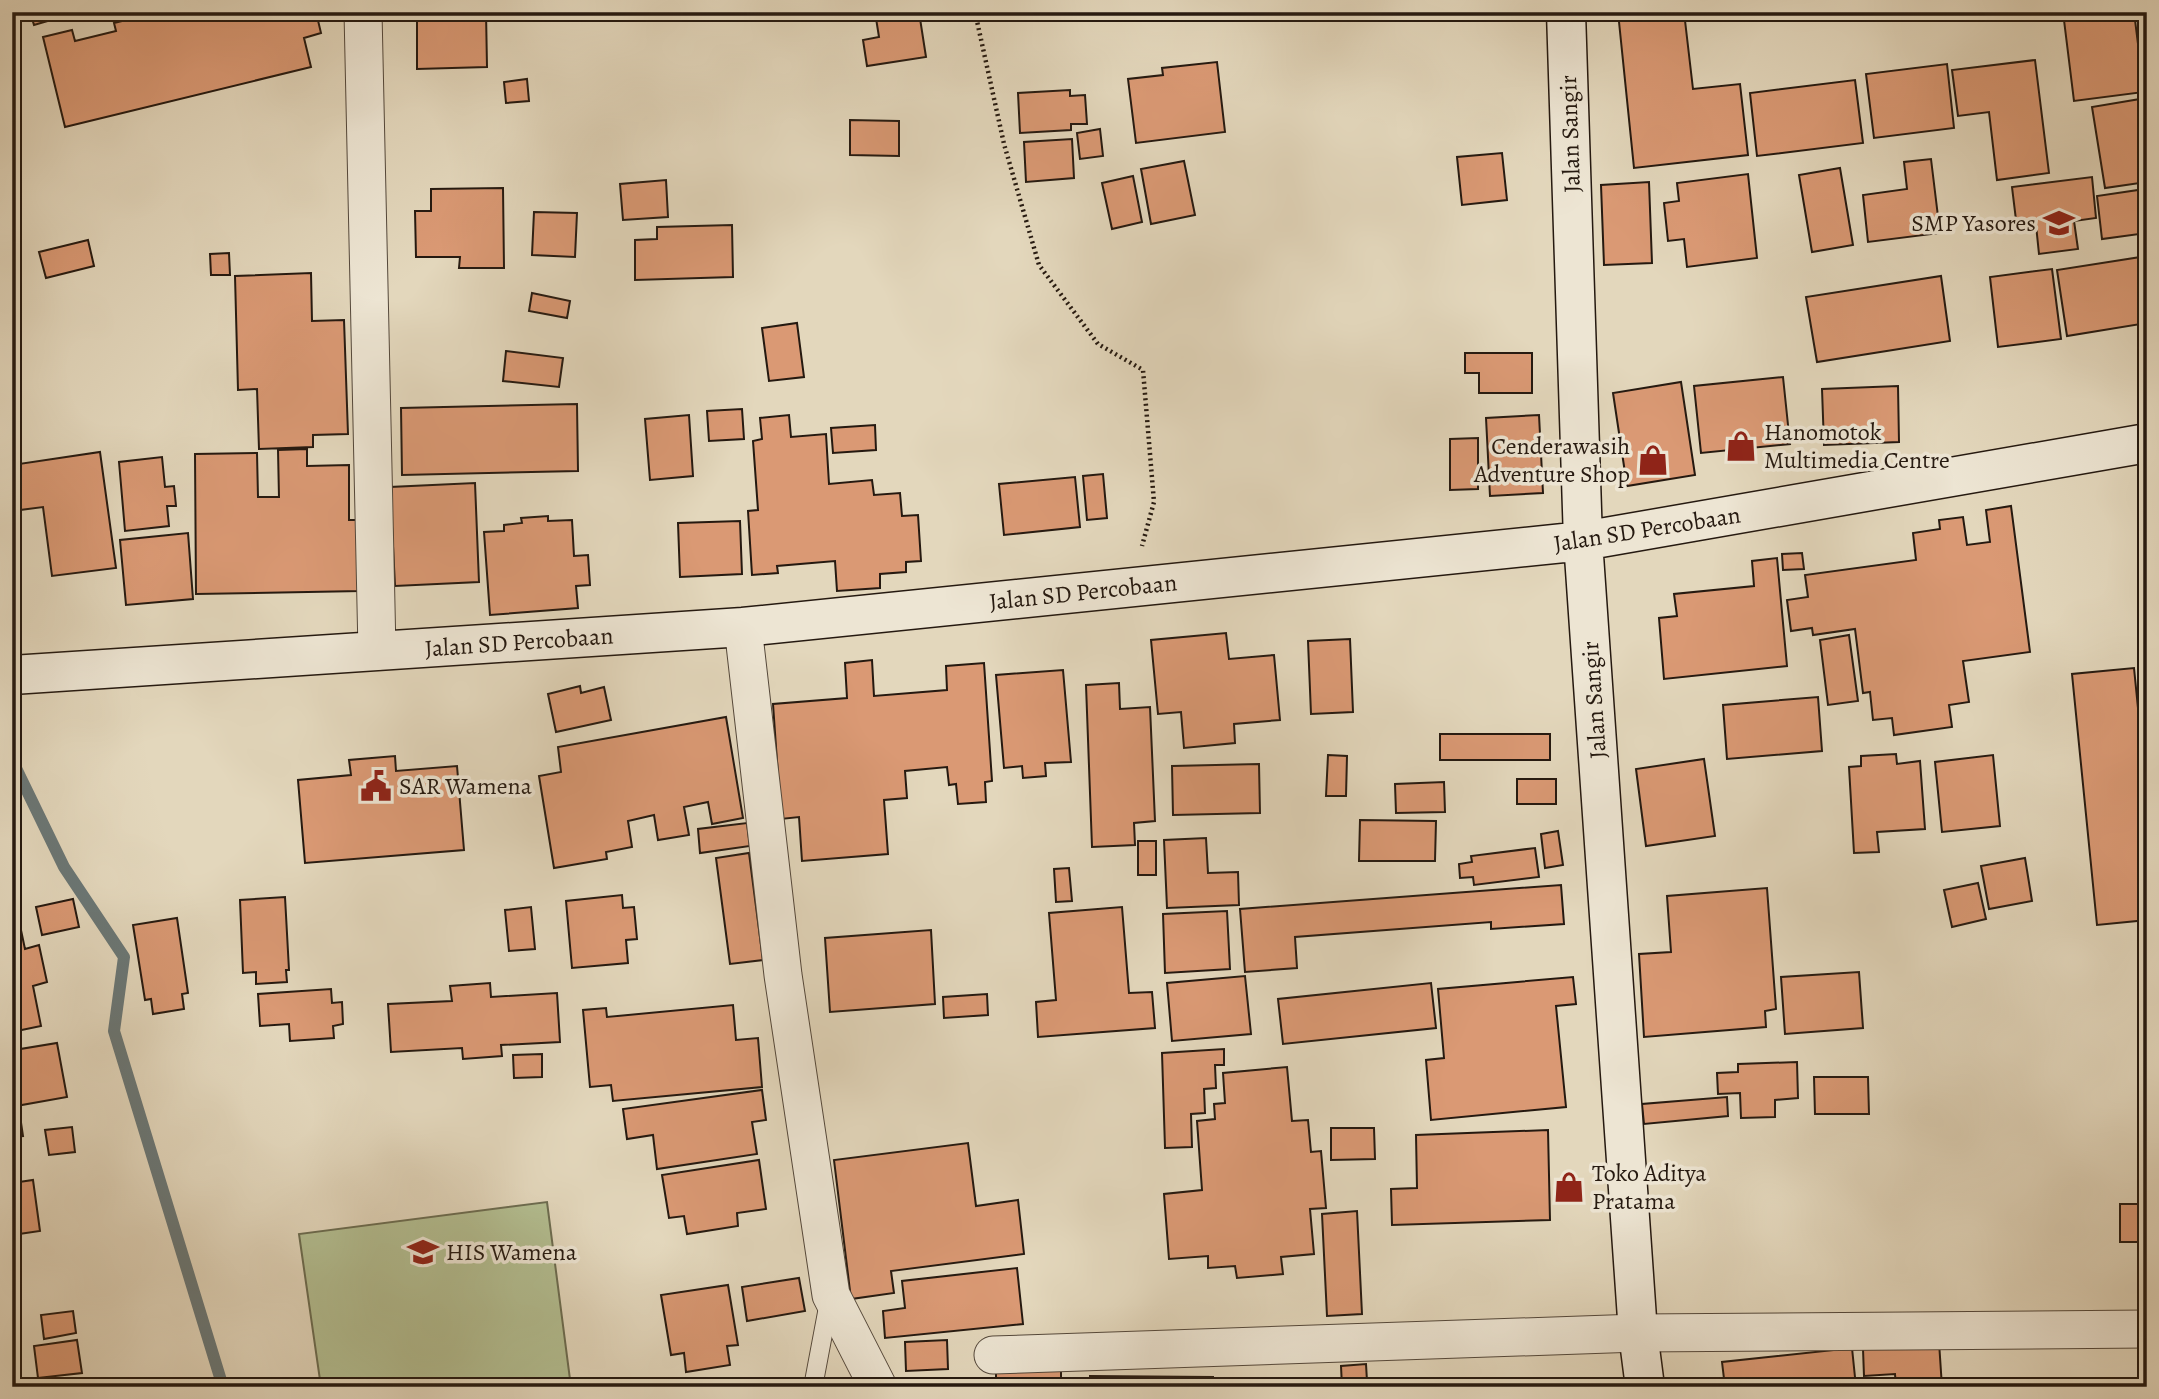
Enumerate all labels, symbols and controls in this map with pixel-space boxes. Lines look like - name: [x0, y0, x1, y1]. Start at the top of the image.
- street label: Jalan Sangir: [1552, 75, 1588, 193]
- school or university icon: SMP Yasores: [2042, 206, 2076, 240]
- place label: SMP Yasores: [1911, 207, 2036, 239]
- place label: Hanomotok Multimedia Centre: [1764, 416, 1950, 476]
- shop icon: Hanomotok Multimedia Centre: [1724, 429, 1758, 463]
- place label: Cenderawasih Adventure Shop: [1473, 430, 1630, 490]
- shop icon: Cenderawasih Adventure Shop: [1636, 443, 1670, 477]
- street label: Jalan SD Percobaan: [1551, 498, 1743, 560]
- street label: Jalan SD Percobaan: [987, 566, 1179, 618]
- street label: Jalan SD Percobaan: [424, 619, 614, 665]
- street label: Jalan Sangir: [1574, 640, 1614, 760]
- public building icon: SAR Wamena: [359, 769, 393, 803]
- place label: SAR Wamena: [399, 770, 533, 802]
- place label: Toko Aditya Pratama: [1592, 1157, 1707, 1217]
- shop icon: Toko Aditya Pratama: [1552, 1170, 1586, 1204]
- school or university icon: HIS Wamena: [406, 1235, 440, 1269]
- place label: HIS Wamena: [446, 1236, 578, 1268]

